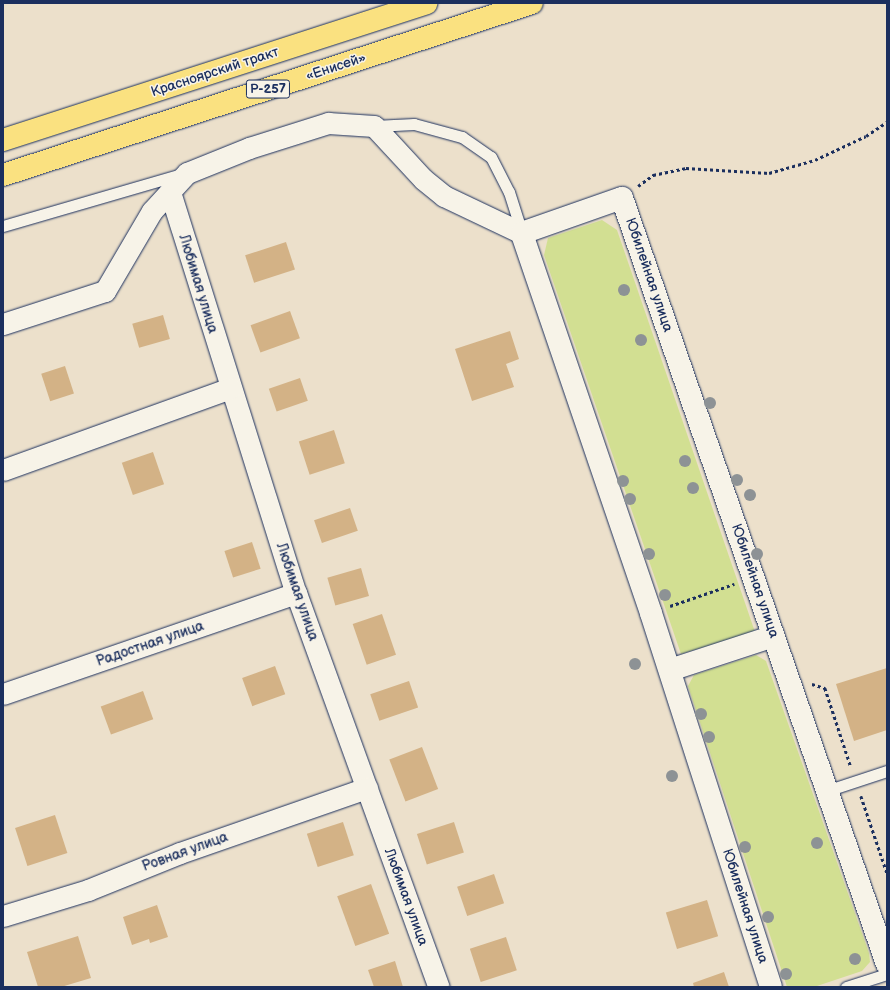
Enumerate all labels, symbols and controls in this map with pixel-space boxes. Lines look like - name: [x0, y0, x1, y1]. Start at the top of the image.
- street label: Красноярский тракт: [149, 43, 281, 101]
- street label: «Енисей»: [304, 49, 368, 85]
- road number: Р-257: [245, 78, 291, 100]
- street label: Юбилейная улица: [622, 216, 676, 334]
- street label: Любимая улица: [175, 232, 221, 336]
- street label: Юбилейная улица: [728, 522, 782, 640]
- street label: Любимая улица: [272, 541, 322, 643]
- street label: Радостная улица: [94, 618, 206, 670]
- street label: Ровная улица: [140, 829, 230, 875]
- street label: Любимая улица: [381, 846, 431, 948]
- street label: Юбилейная улица: [719, 847, 771, 965]

